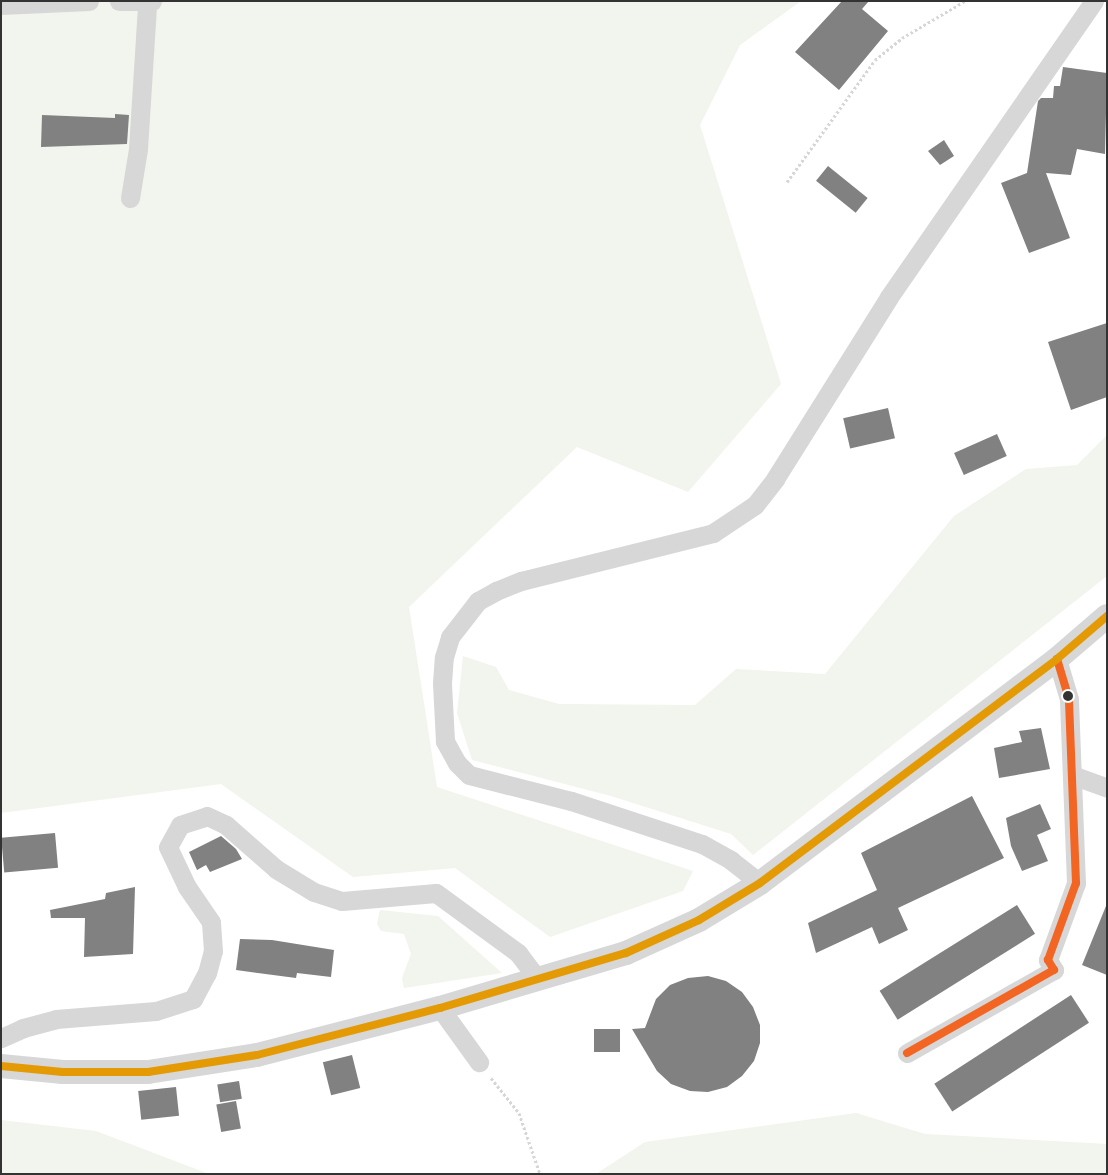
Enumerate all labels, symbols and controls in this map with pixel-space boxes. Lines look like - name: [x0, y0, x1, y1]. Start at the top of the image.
- unlabelled marker: [1063, 691, 1073, 701]

